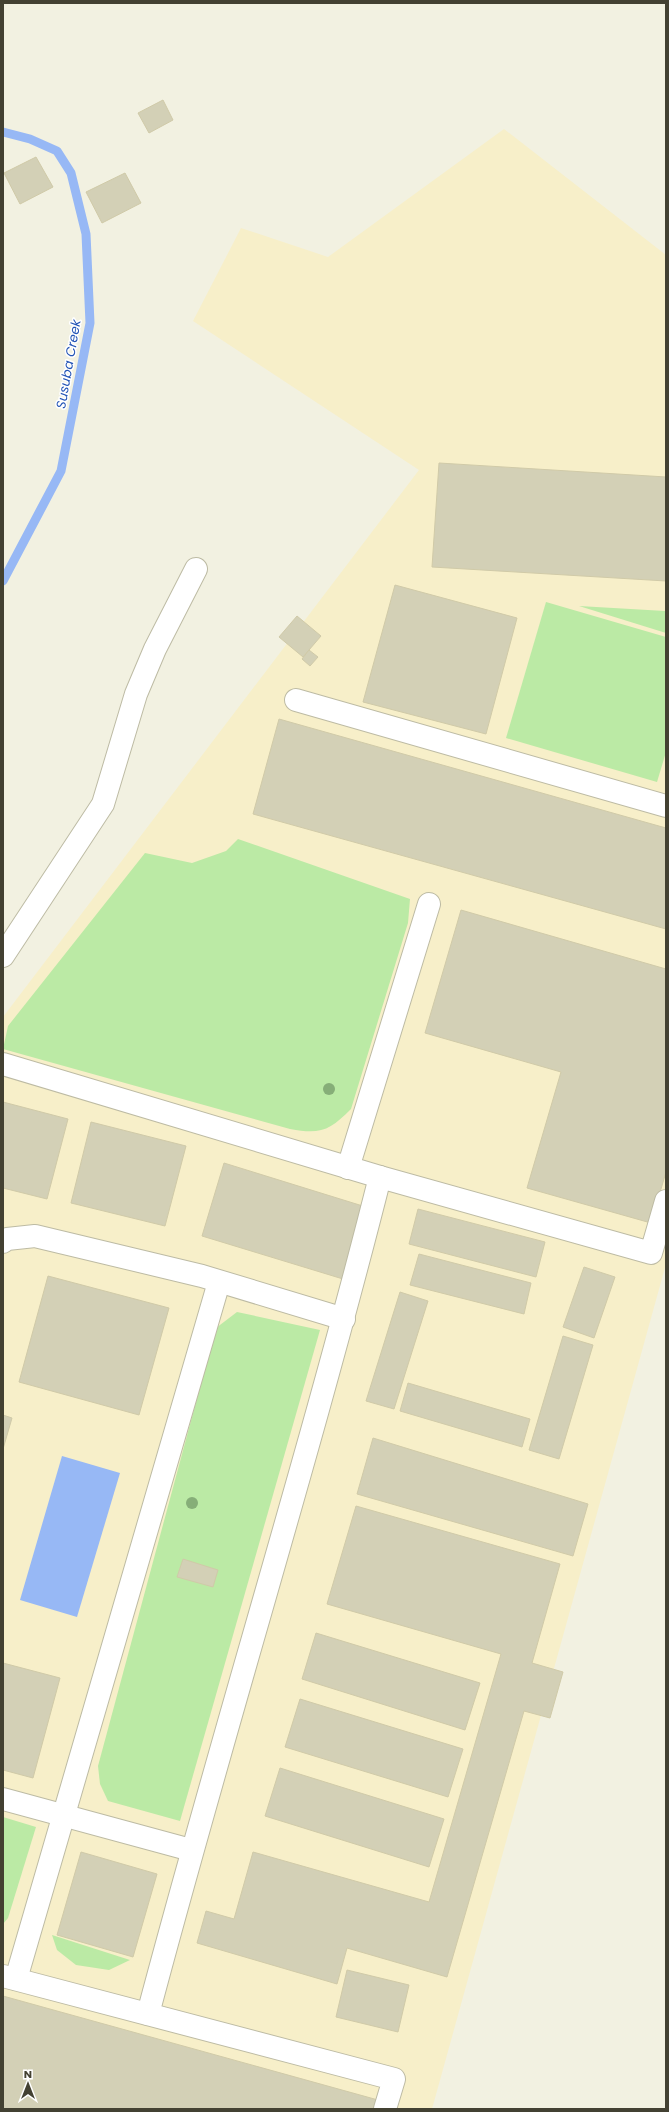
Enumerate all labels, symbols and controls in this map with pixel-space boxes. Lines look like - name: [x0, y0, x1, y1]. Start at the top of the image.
- water label: Susuba Creek: [51, 317, 86, 410]
- north arrow: [8, 2064, 48, 2104]
- text: N: [24, 2066, 32, 2082]

